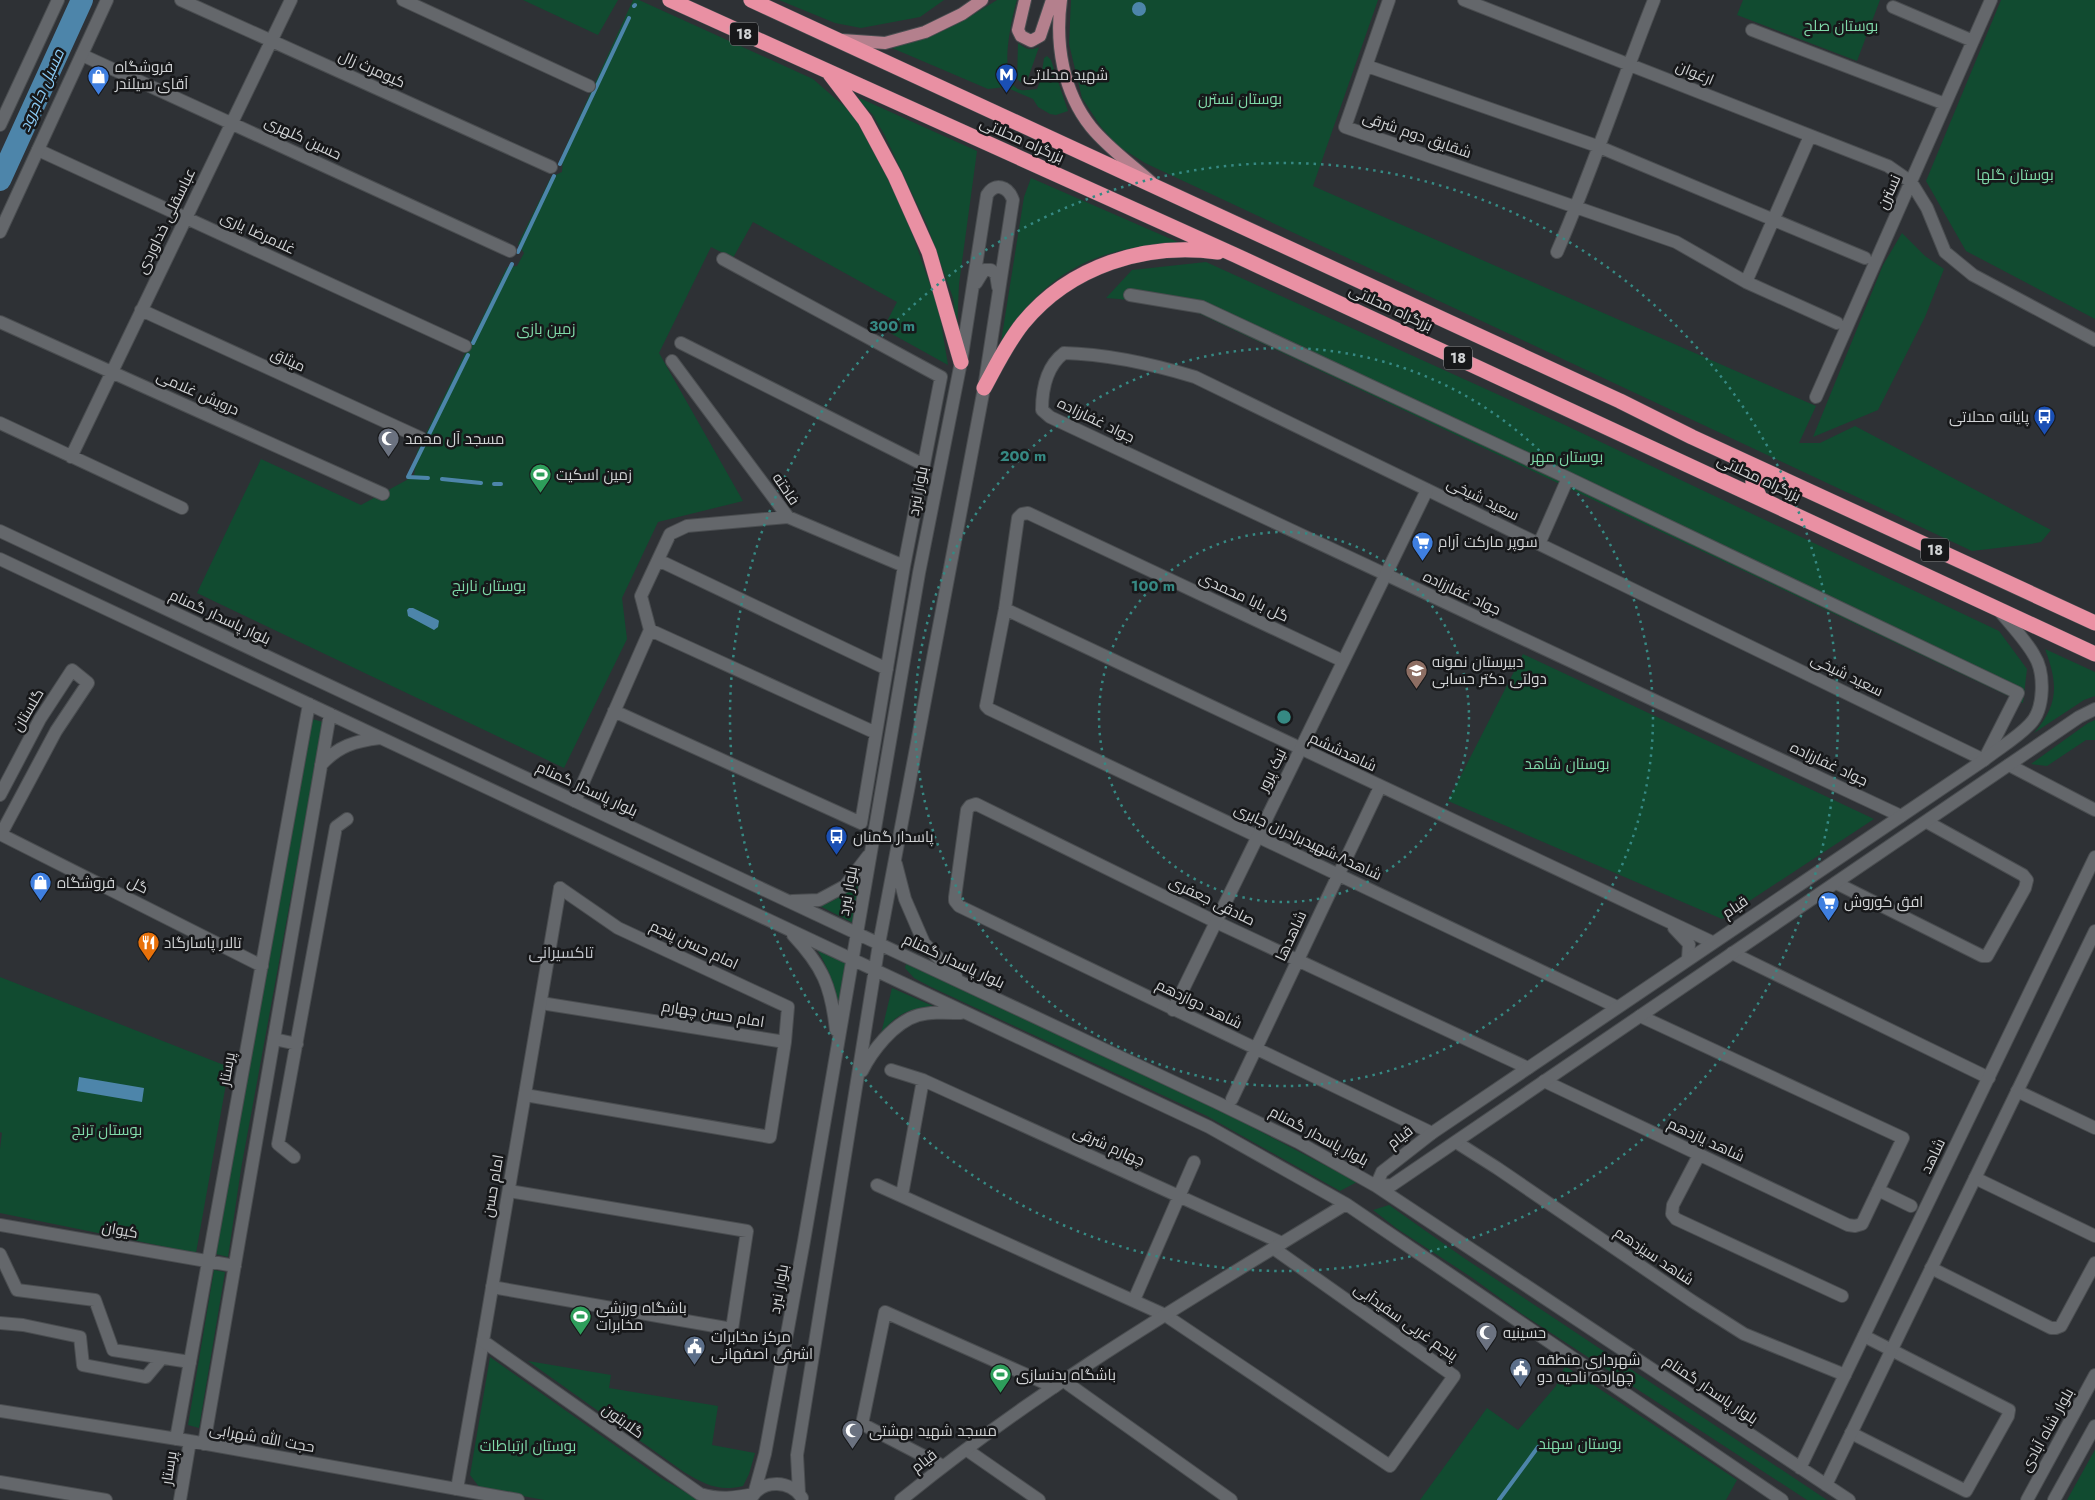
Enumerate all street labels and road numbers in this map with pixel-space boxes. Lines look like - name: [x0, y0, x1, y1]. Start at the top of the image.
- road number: 18: [730, 22, 758, 46]
- street label: کیومرث زال: [335, 45, 409, 93]
- street label: ارغوان: [1672, 55, 1718, 91]
- street label: شقایق دوم شرقی: [1360, 106, 1474, 164]
- street label: حسین کلهری: [261, 111, 345, 165]
- street label: بزرگراه محلاتی: [976, 112, 1068, 168]
- street label: عباسقلی خداوردی: [131, 164, 201, 278]
- street label: نسترن: [1872, 171, 1906, 213]
- street label: غلامرضا یاری: [217, 206, 299, 260]
- street label: بزرگراه محلاتی: [1345, 279, 1437, 337]
- street label: میثاق: [267, 342, 309, 378]
- road number: 18: [1444, 346, 1472, 369]
- street label: درویش غلامی: [153, 365, 243, 421]
- street label: جواد غفارزاده: [1054, 392, 1138, 448]
- street label: بزرگراه محلاتی: [1713, 449, 1805, 507]
- street label: بلوار نبرد: [902, 464, 934, 518]
- street label: فاخته: [767, 468, 805, 510]
- street label: سعید شیخی: [1443, 472, 1523, 526]
- road number: 18: [1921, 538, 1949, 562]
- street label: جواد غفارزاده: [1419, 565, 1505, 621]
- street label: گل بابا محمدی: [1196, 567, 1292, 627]
- street label: بلوار پاسدار گمنام: [166, 584, 274, 650]
- street label: سعید شیخی: [1807, 648, 1887, 702]
- street label: گلستان: [7, 684, 49, 736]
- street label: شاهدششم: [1306, 727, 1380, 777]
- street label: جواد غفارزاده: [1786, 736, 1872, 792]
- street label: نیک پرور: [1252, 745, 1292, 796]
- street label: بلوار پاسدار گمنام: [533, 756, 641, 822]
- street label: شاهد۸-شهیدبرادران جابری: [1230, 798, 1386, 886]
- street label: بلوار نبرد: [833, 865, 863, 917]
- street label: گل: [124, 871, 152, 899]
- street label: صادقی جعفری: [1165, 871, 1259, 931]
- street label: قیام: [1718, 890, 1752, 924]
- street label: شاهدها: [1270, 907, 1312, 965]
- street label: امام حسن پنجم: [646, 915, 742, 975]
- street label: بلوار پاسدار گمنام: [900, 928, 1008, 994]
- street label: شاهد دوازدهم: [1152, 974, 1246, 1034]
- street label: امام حسن چهارم: [660, 995, 766, 1033]
- street label: پرستار: [213, 1050, 241, 1088]
- street label: بلوار پاسدار گمنام: [1265, 1101, 1373, 1171]
- street label: شاهد یازدهم: [1664, 1113, 1748, 1167]
- street label: چهارم شرقی: [1070, 1120, 1148, 1172]
- street label: قیام: [1382, 1120, 1418, 1154]
- street label: شاهد: [1915, 1135, 1951, 1177]
- street label: امام حسن: [477, 1153, 509, 1219]
- street label: کیوان: [100, 1216, 140, 1244]
- street label: شاهد سیزدهم: [1610, 1221, 1698, 1291]
- street label: بلوار نبرد: [764, 1263, 794, 1315]
- street label: پنجم غربی سفیدآبی: [1349, 1278, 1463, 1366]
- street label: بلوار پاسدار گمنام: [1659, 1350, 1763, 1430]
- street label: بلوار شاه آبادی: [2015, 1384, 2079, 1476]
- street label: گلابتون: [597, 1398, 649, 1444]
- street label: حجت الله شهرابی: [208, 1418, 316, 1458]
- street label: قیام: [906, 1444, 942, 1478]
- street label: پرستار: [155, 1450, 183, 1487]

